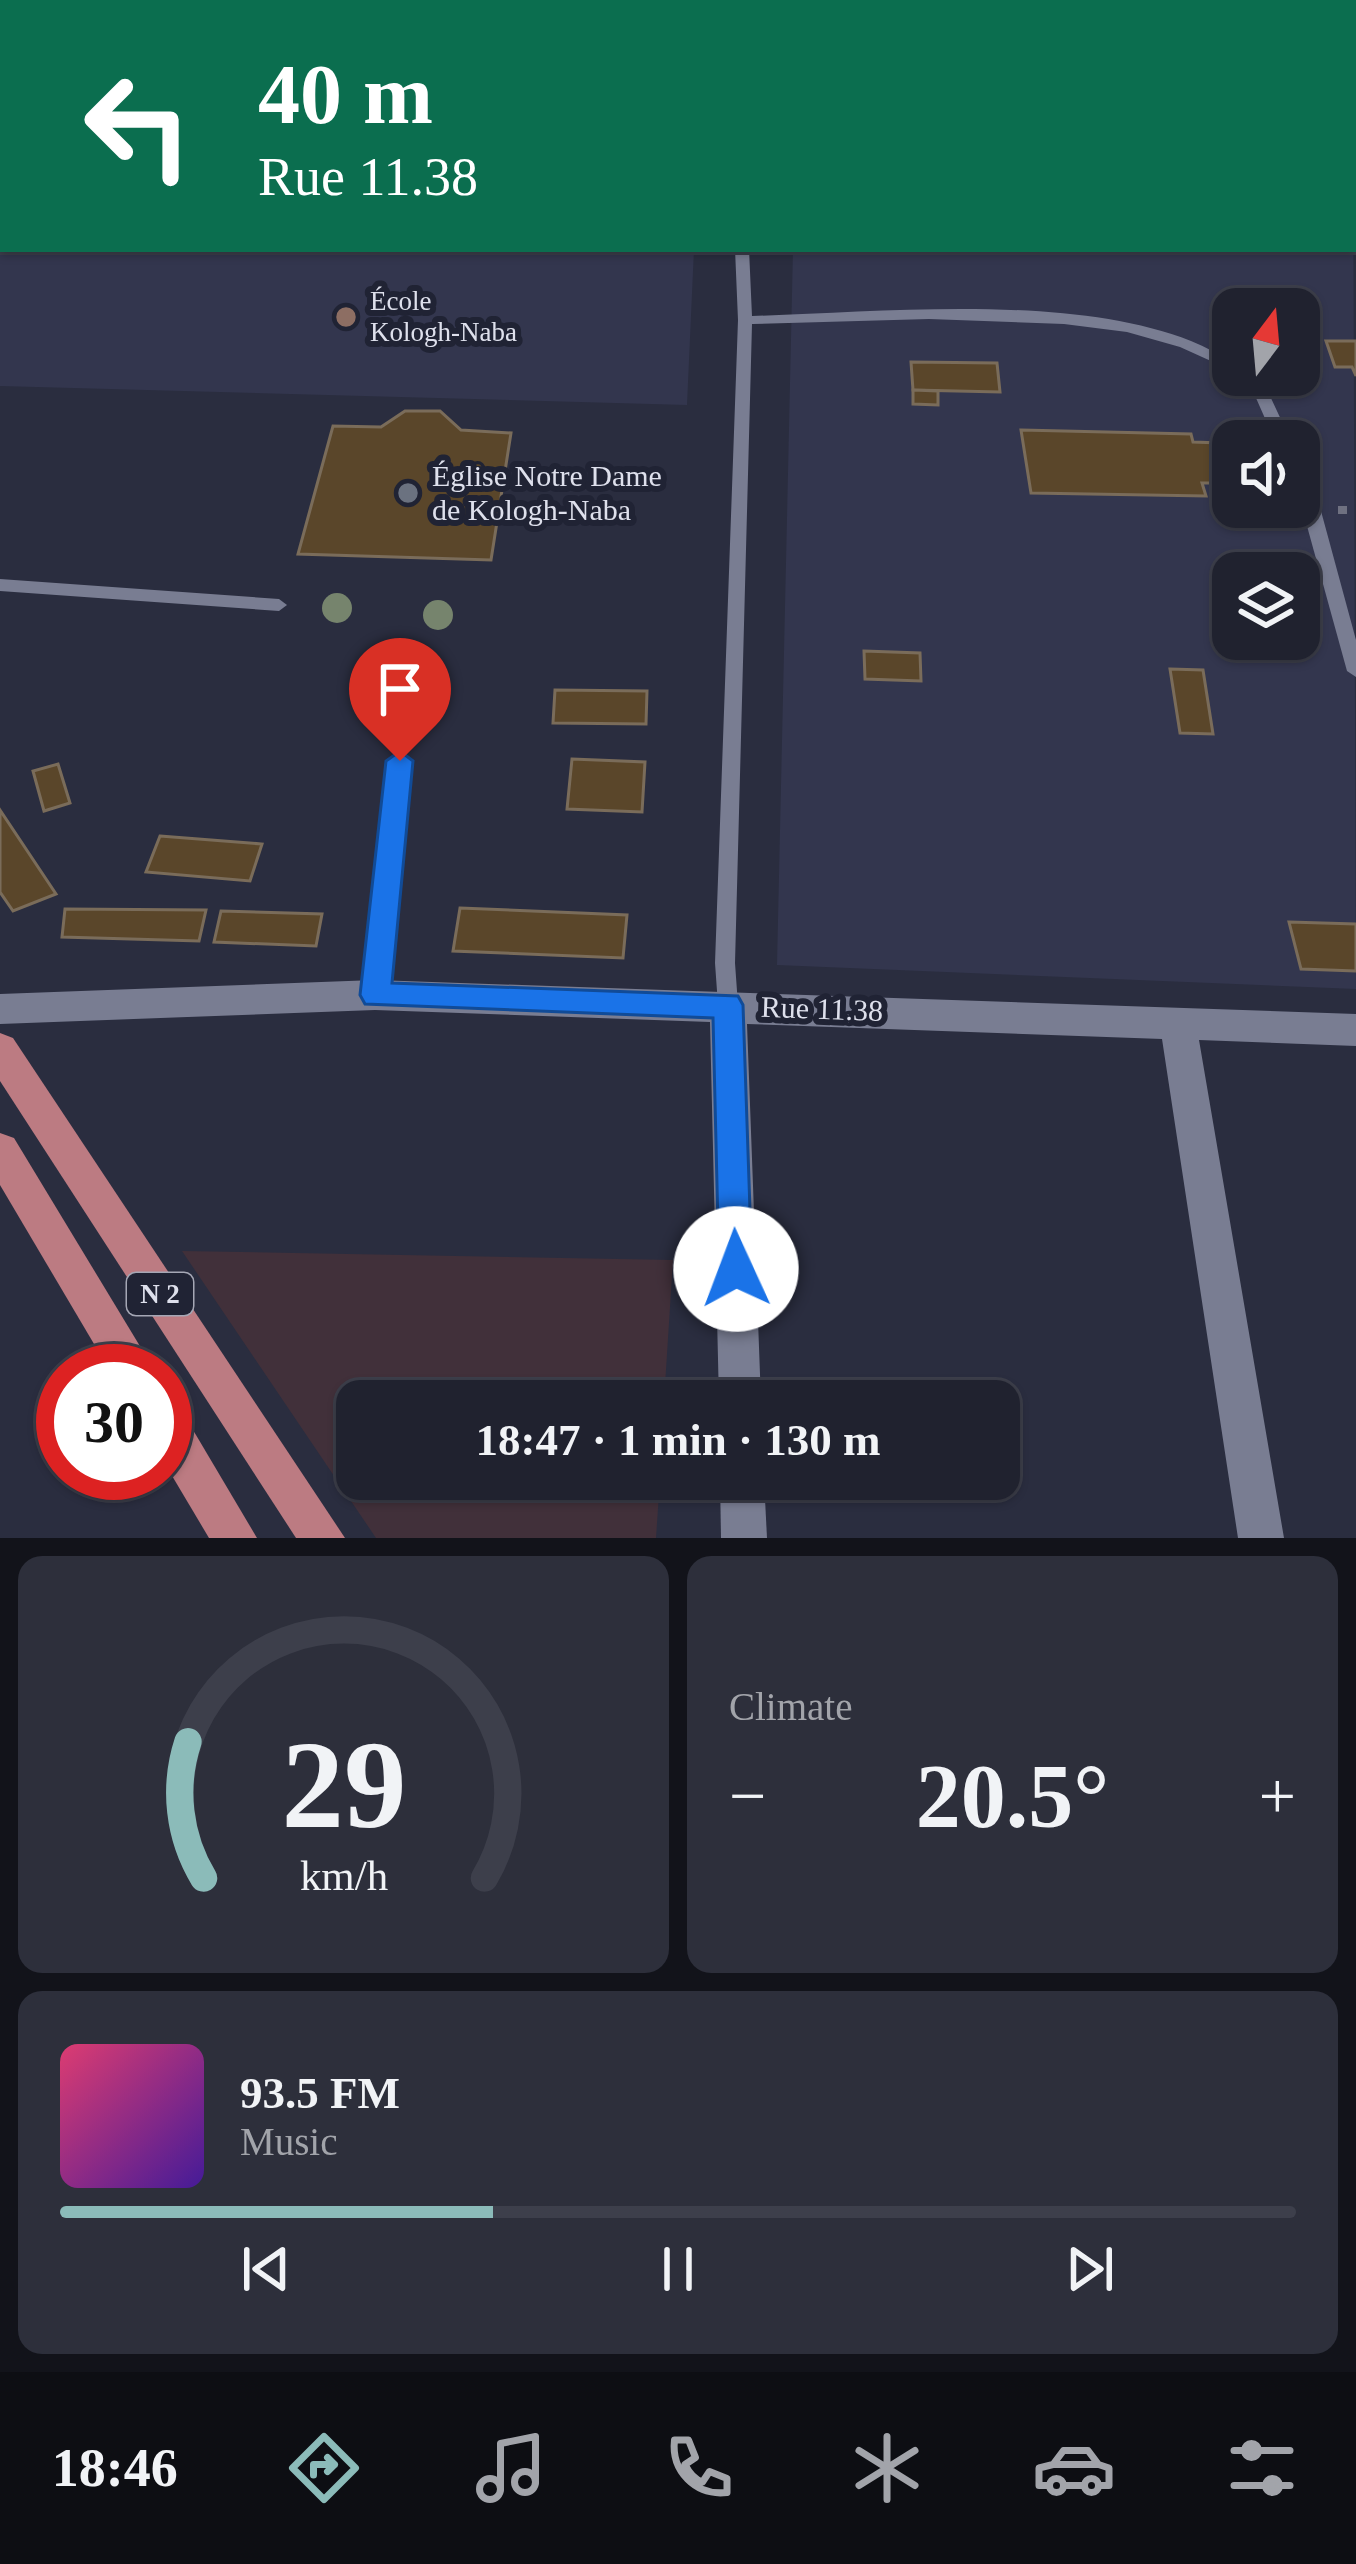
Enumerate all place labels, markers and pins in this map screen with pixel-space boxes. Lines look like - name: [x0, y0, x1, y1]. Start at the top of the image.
- place label: École Kologh-Naba: [370, 286, 517, 347]
- marker: École Kologh-Naba: [333, 304, 359, 330]
- place label: Église Notre Dame de Kologh-Naba: [432, 459, 662, 526]
- marker: Église Notre Dame de Kologh-Naba: [395, 480, 421, 506]
- pin: [349, 638, 451, 761]

